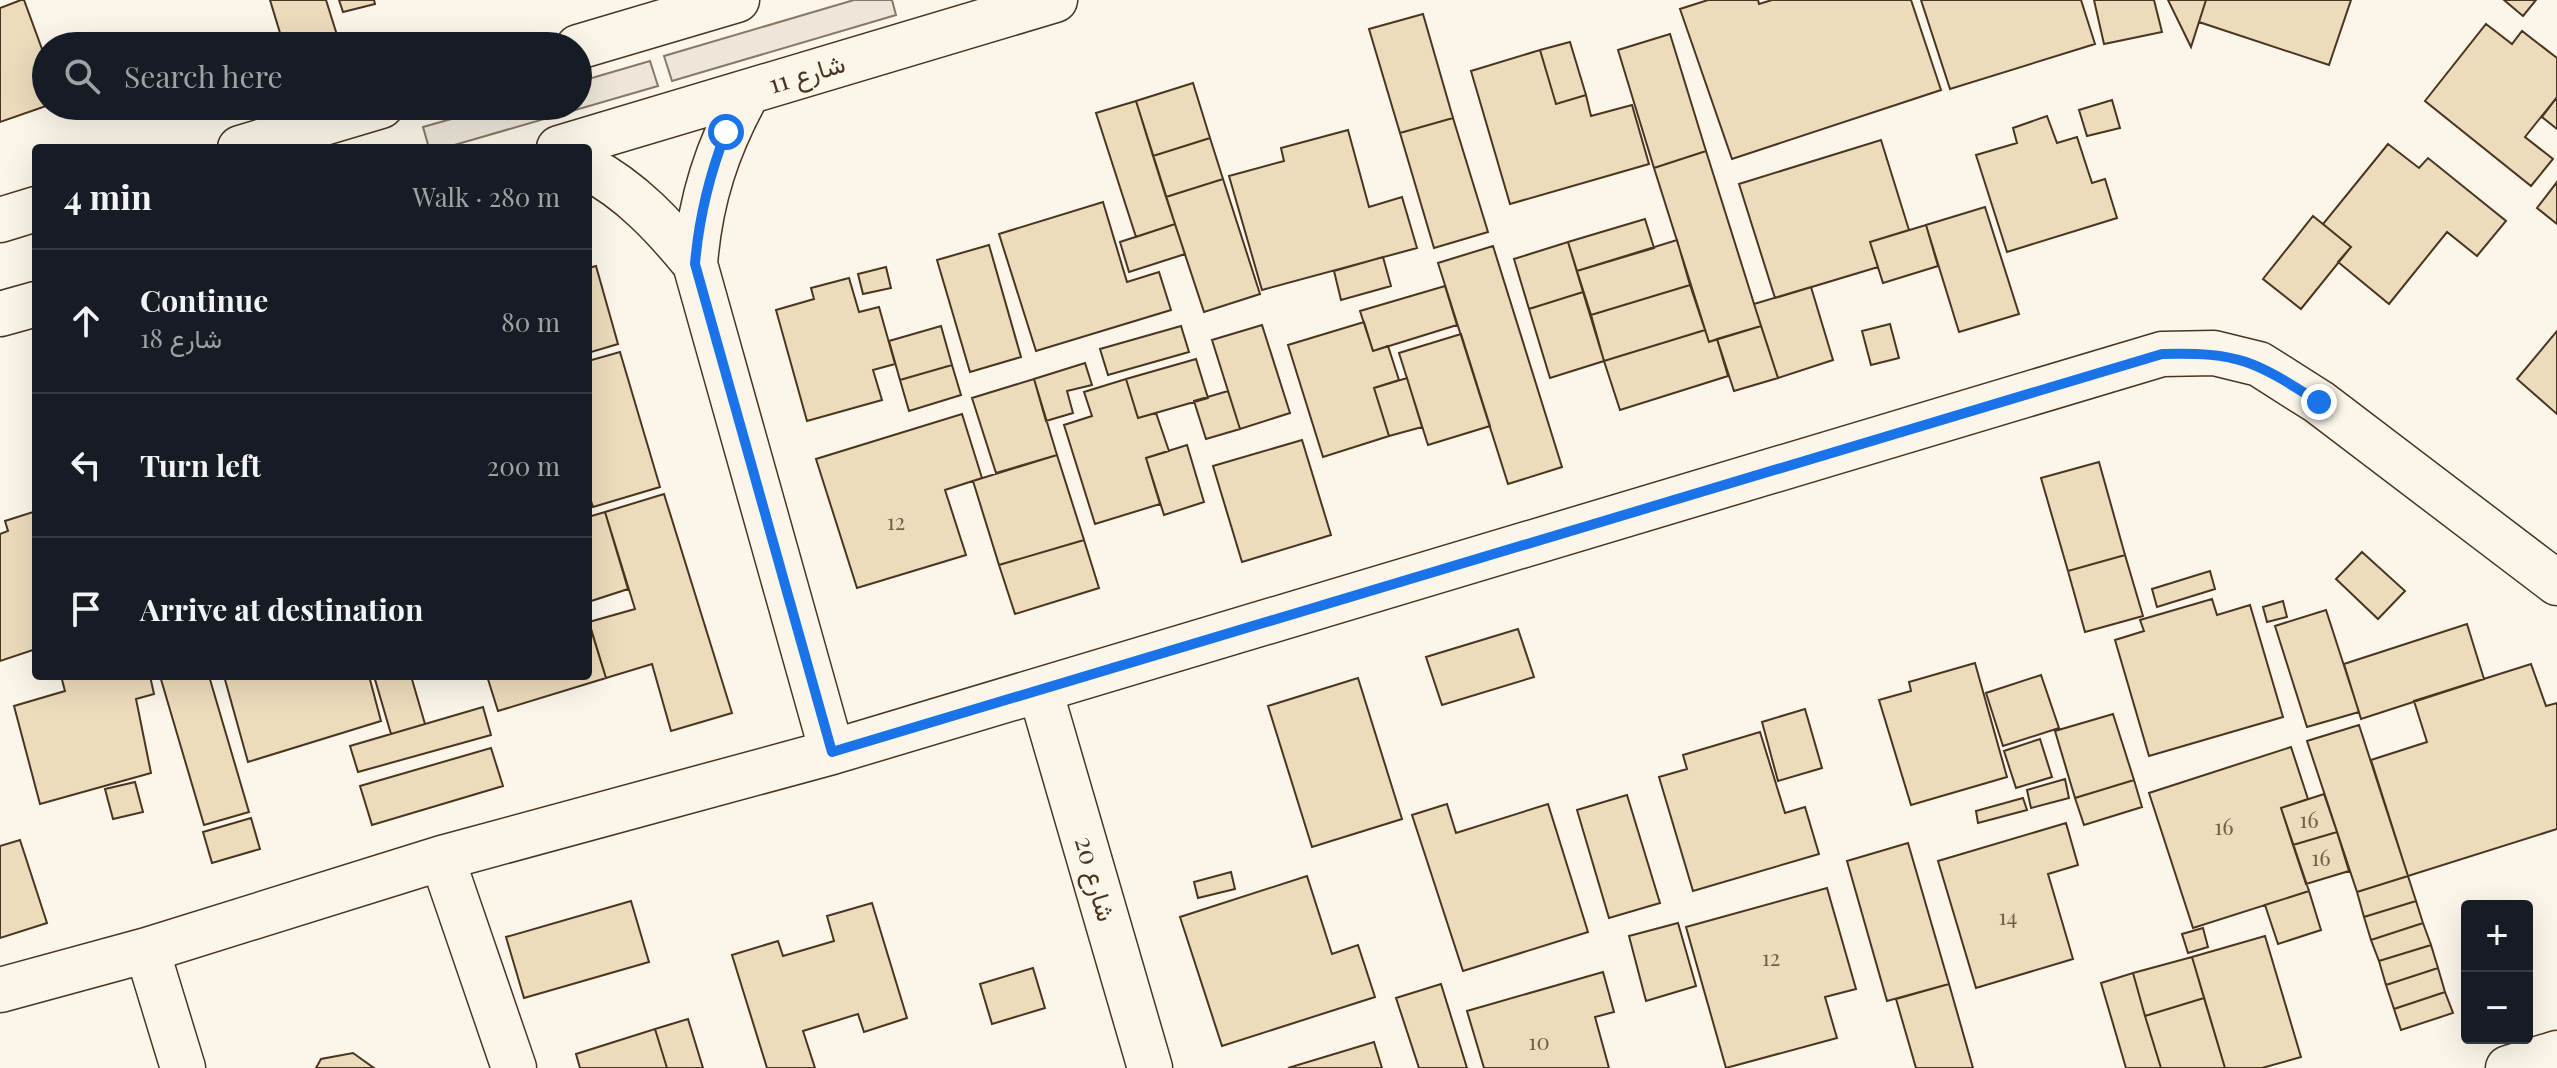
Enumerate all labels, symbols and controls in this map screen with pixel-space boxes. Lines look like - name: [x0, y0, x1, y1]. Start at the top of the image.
- search box: [32, 32, 592, 120]
- street label: شارع 11: [764, 44, 850, 103]
- icon: search: [60, 54, 104, 98]
- text: Search here: [124, 56, 283, 96]
- route start: [708, 114, 744, 150]
- text: 4 min: [64, 173, 152, 219]
- text: Walk · 280 m: [412, 179, 560, 214]
- text: Continue: [140, 280, 268, 320]
- icon: ahead: [64, 299, 108, 343]
- text: 80 m: [501, 304, 560, 339]
- text: شارع 18: [140, 320, 222, 355]
- route end: [2301, 384, 2337, 420]
- icon: left: [64, 443, 108, 487]
- text: Turn left: [140, 445, 261, 485]
- text: 200 m: [487, 448, 560, 483]
- house number: 12: [887, 506, 905, 536]
- icon: arrive: [64, 587, 108, 631]
- text: Arrive at destination: [140, 589, 423, 629]
- house number: 16: [2299, 804, 2319, 834]
- house number: 16: [2214, 811, 2234, 841]
- street label: شارع 20: [1066, 832, 1125, 926]
- house number: 16: [2311, 842, 2331, 872]
- map controls: [2461, 900, 2533, 1044]
- button: +: [2461, 900, 2533, 972]
- house number: 14: [1998, 901, 2018, 931]
- house number: 12: [1762, 942, 1780, 972]
- button: −: [2461, 972, 2533, 1044]
- house number: 10: [1528, 1026, 1550, 1056]

